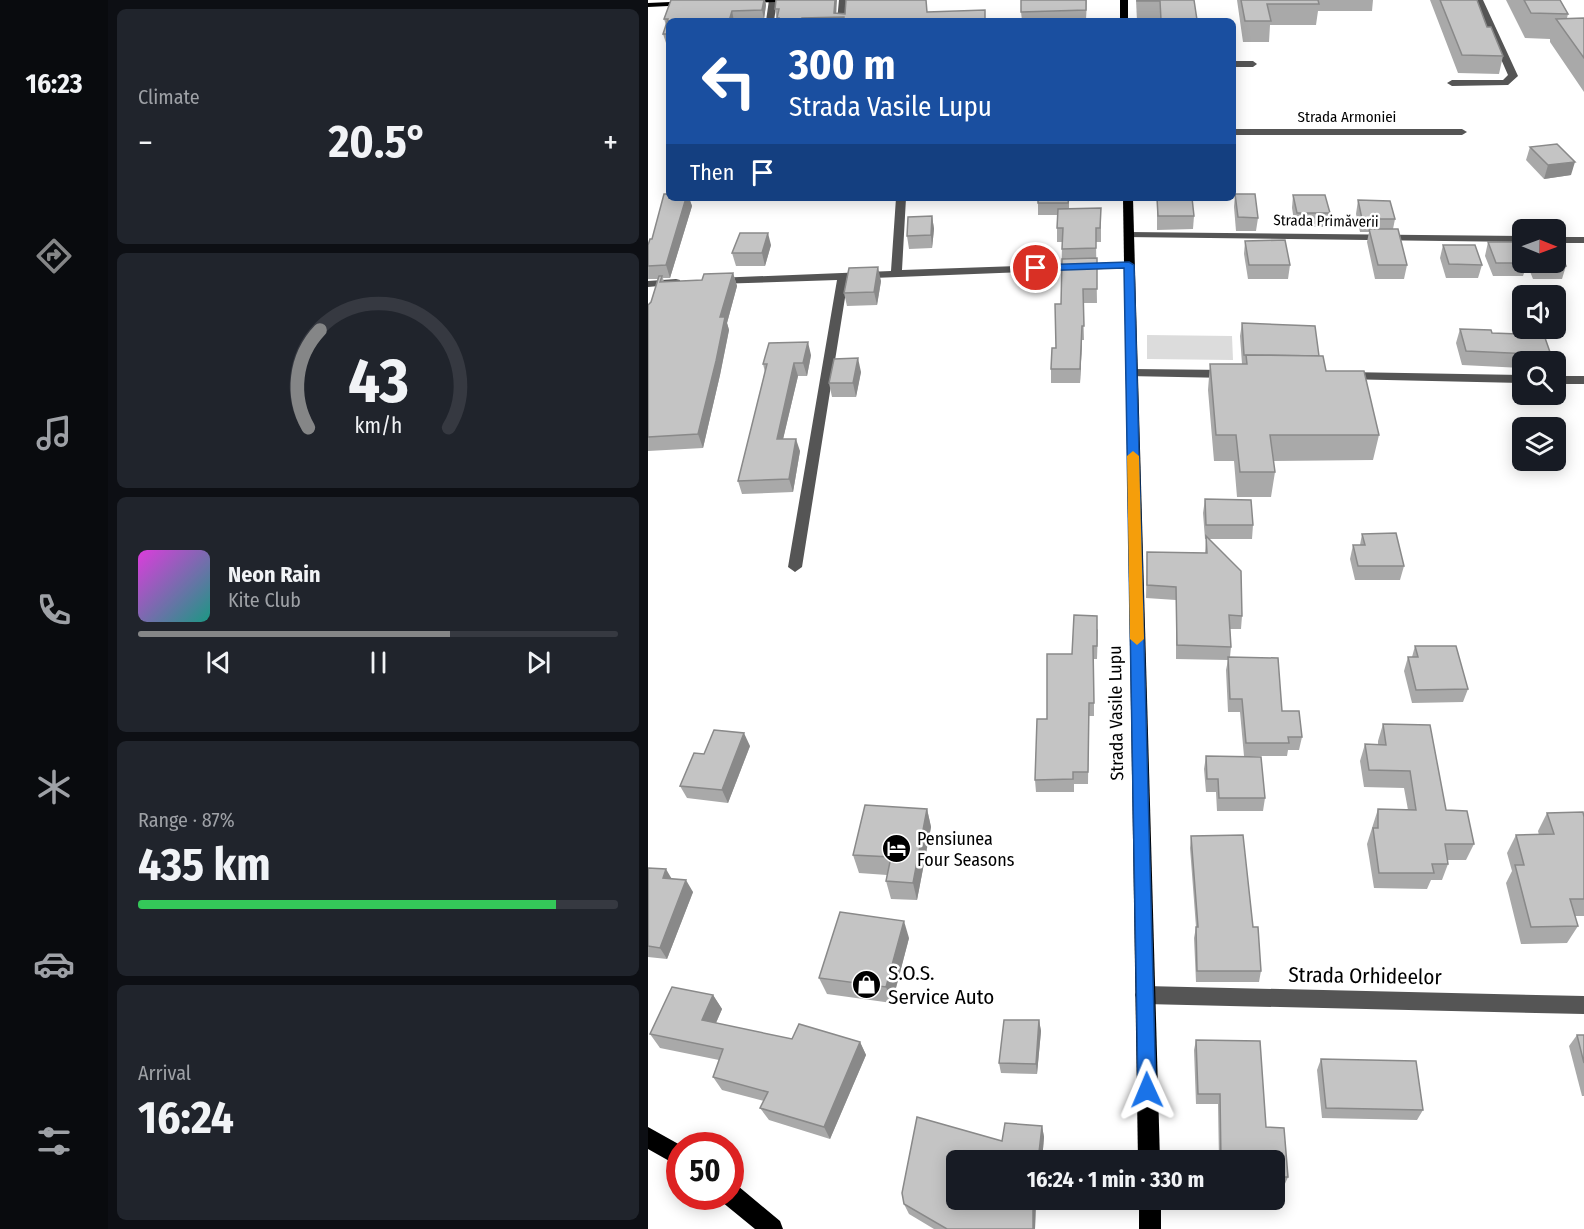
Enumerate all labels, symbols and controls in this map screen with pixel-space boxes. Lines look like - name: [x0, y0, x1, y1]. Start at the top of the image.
- text: 300 m: [789, 40, 896, 90]
- icon: left: [690, 42, 768, 120]
- text: 16:23: [26, 68, 83, 100]
- text: Climate: [138, 85, 200, 109]
- text: Strada Vasile Lupu: [789, 91, 992, 123]
- street label: Strada Armoniei: [1298, 108, 1396, 126]
- text: 20.5°: [328, 115, 427, 169]
- text: −: [138, 123, 153, 163]
- text: +: [603, 123, 618, 163]
- icon: arrive: [746, 156, 779, 189]
- text: Then: [690, 159, 734, 186]
- street label: Strada Primăverii: [1273, 211, 1379, 231]
- north arrow: [1512, 219, 1566, 273]
- map controls: [1512, 219, 1566, 471]
- icon: directions: [33, 235, 75, 277]
- pin: [1010, 242, 1061, 293]
- icon: arrive: [1019, 251, 1052, 284]
- button: sound: [1512, 285, 1566, 339]
- text: 43: [348, 344, 408, 419]
- button: search: [1512, 351, 1566, 405]
- icon: music: [33, 412, 75, 454]
- text: km/h: [354, 413, 402, 439]
- button: layers: [1512, 417, 1566, 471]
- text: Neon Rain: [228, 561, 321, 588]
- text: Kite Club: [228, 588, 301, 612]
- icon: phone: [33, 589, 75, 631]
- street label: Strada Vasile Lupu: [1104, 645, 1128, 781]
- icon: previous: [202, 646, 235, 679]
- icon: pause: [362, 646, 395, 679]
- icon: next: [522, 646, 555, 679]
- icon: climate: [33, 766, 75, 808]
- text: Range · 87%: [138, 808, 235, 832]
- place label: Pensiunea Four Seasons: [917, 828, 1015, 871]
- hotel icon: Pensiunea Four Seasons: [880, 833, 912, 865]
- text: 435 km: [138, 838, 271, 892]
- icon: car: [33, 943, 75, 985]
- place label: S.O.S. Service Auto: [888, 960, 994, 1010]
- street label: Strada Orhideelor: [1288, 962, 1443, 990]
- shop icon: S.O.S. Service Auto: [851, 969, 883, 1001]
- position arrow: [1115, 1058, 1179, 1122]
- text: Arrival: [138, 1061, 191, 1085]
- text: 16:24: [138, 1091, 234, 1145]
- icon: filters: [33, 1120, 75, 1162]
- speed limit sign: 50: [666, 1132, 744, 1210]
- text: 16:24 · 1 min · 330 m: [1027, 1166, 1204, 1193]

